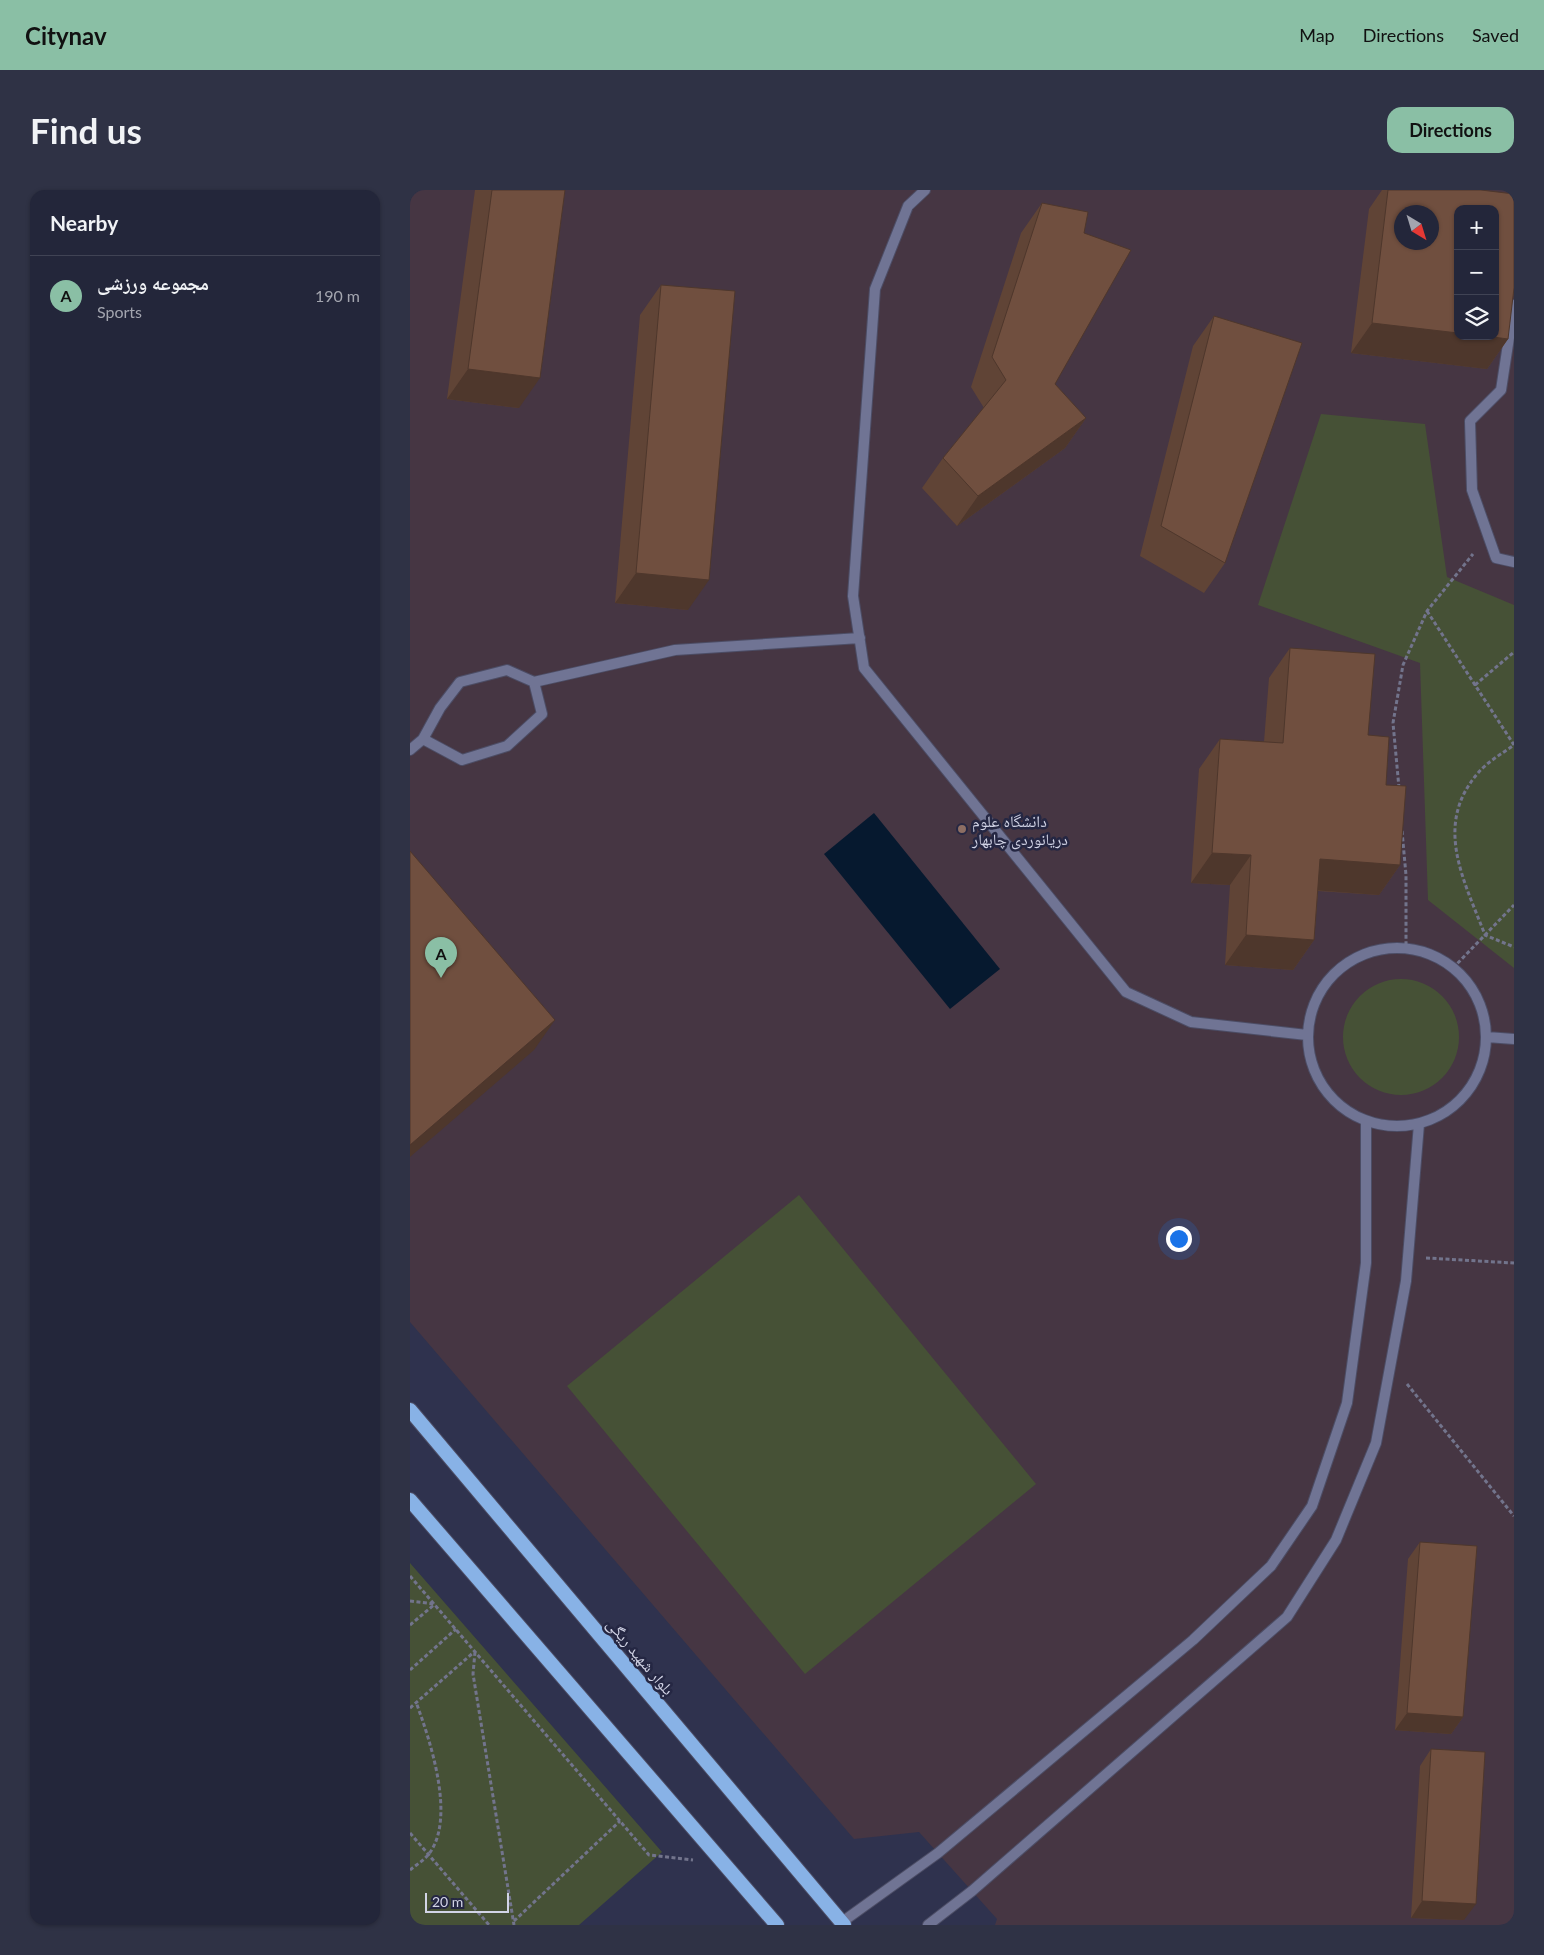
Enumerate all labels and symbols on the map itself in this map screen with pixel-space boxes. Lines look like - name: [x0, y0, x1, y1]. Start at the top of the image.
- north arrow: [1394, 205, 1439, 250]
- place label: دانشگاه علوم دریانوردی چابهار: [971, 811, 1068, 850]
- marker: دانشگاه علوم دریانوردی چابهار: [956, 823, 968, 835]
- pin: A: [425, 937, 457, 978]
- your location: [1166, 1226, 1192, 1252]
- street label: بلوار شهید ریگی: [602, 1614, 678, 1699]
- scale bar: [425, 1890, 509, 1913]

